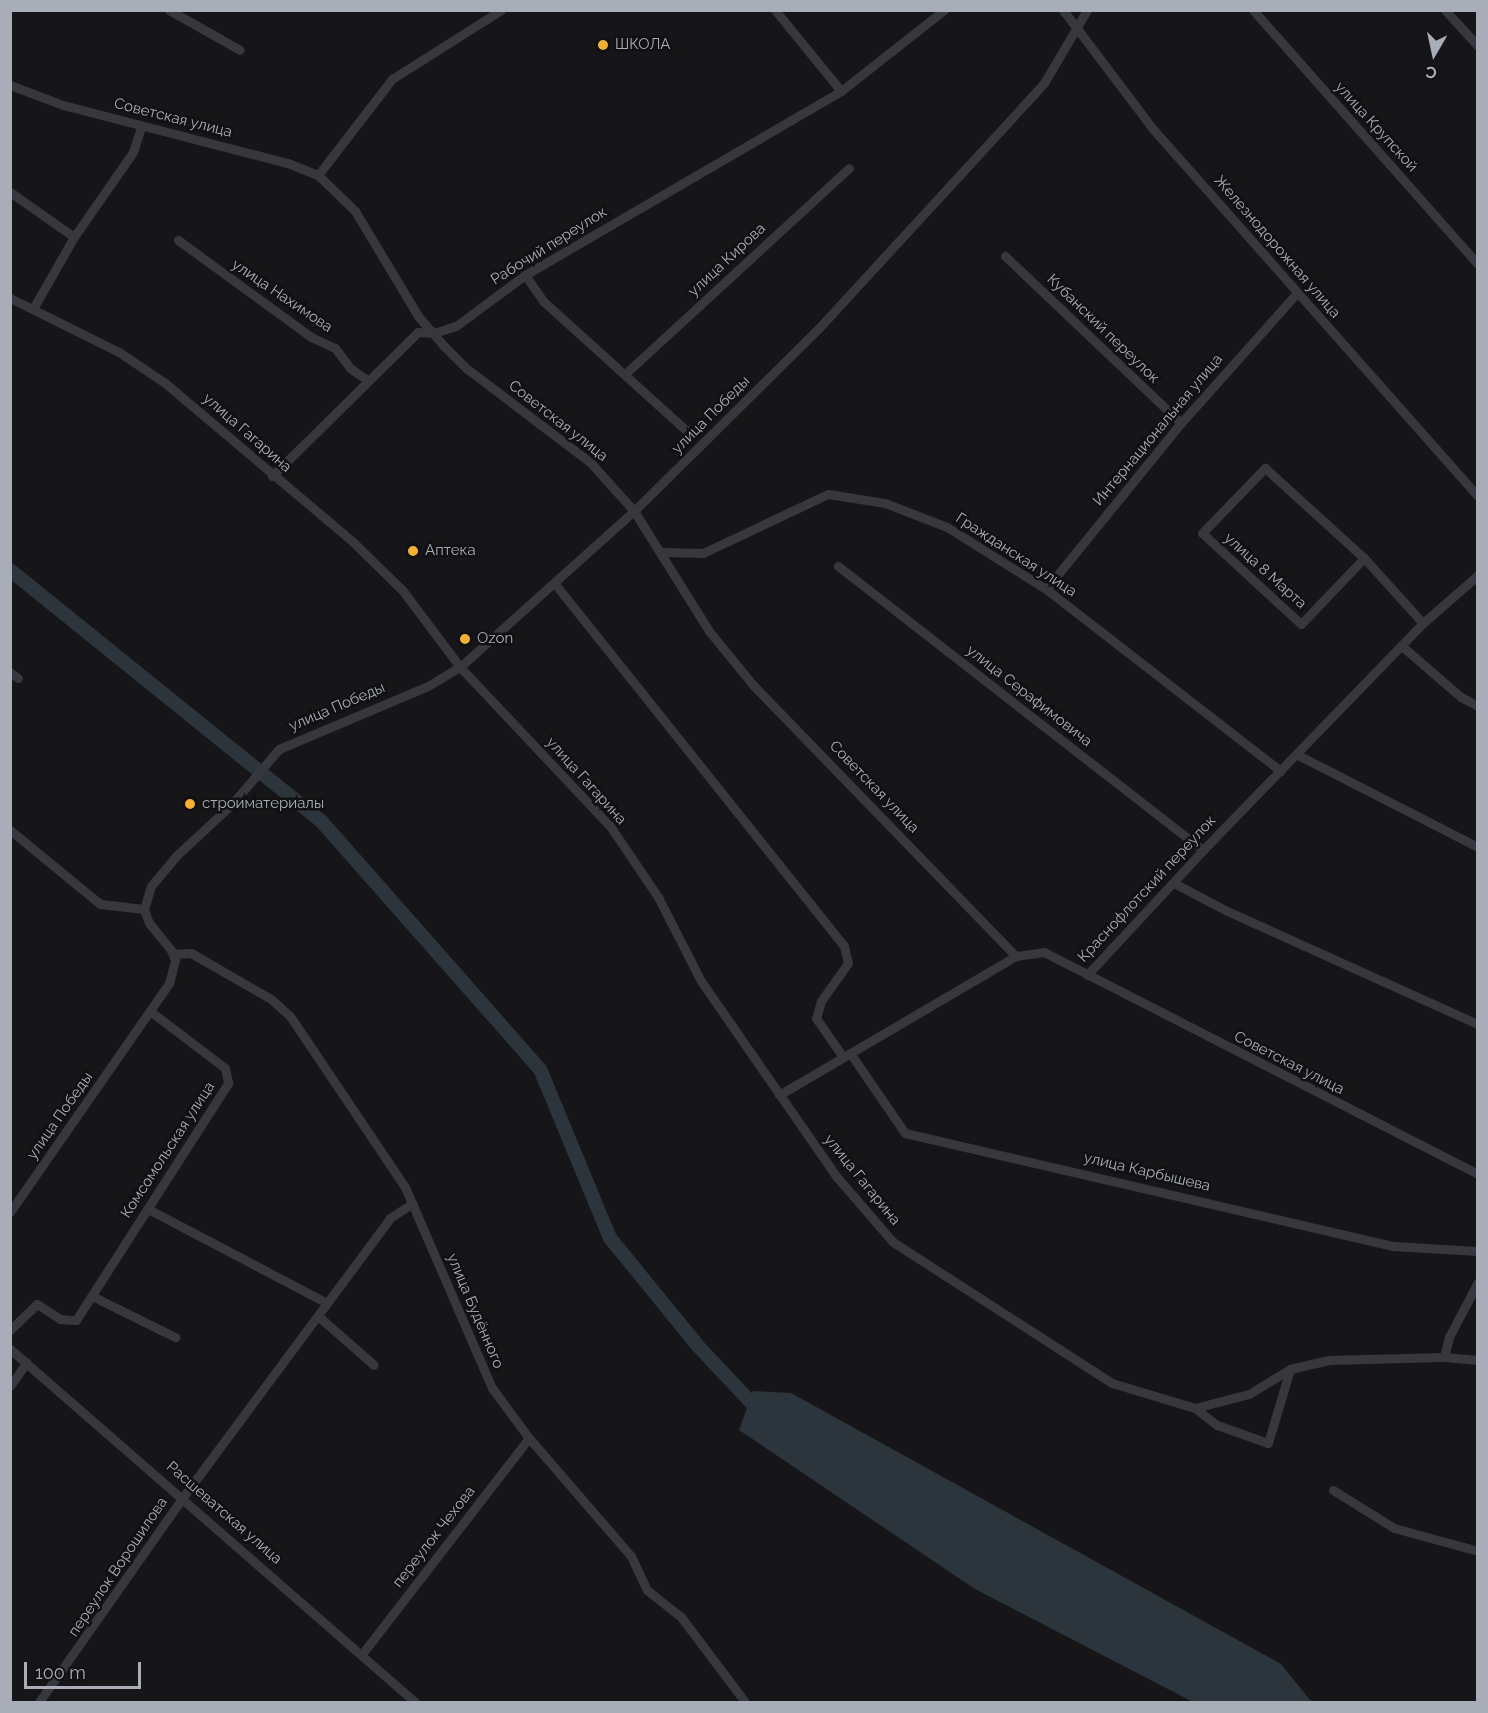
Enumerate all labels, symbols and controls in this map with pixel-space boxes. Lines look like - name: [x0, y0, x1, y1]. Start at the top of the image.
- north arrow: [1404, 24, 1464, 84]
- place label: ШКОЛА: [615, 36, 670, 54]
- marker: ШКОЛА: [596, 38, 610, 52]
- text: С: [1424, 62, 1438, 83]
- street label: улица Крупской: [1331, 78, 1421, 176]
- street label: Советская улица: [112, 95, 234, 141]
- street label: Железнодорожная улица: [1210, 172, 1344, 322]
- street label: Рабочий переулок: [488, 203, 610, 289]
- street label: улица Кирова: [685, 220, 769, 300]
- street label: улица Нахимова: [228, 256, 336, 336]
- street label: Кубанский переулок: [1043, 271, 1163, 387]
- street label: Интернациональная улица: [1089, 350, 1227, 510]
- street label: улица Победы: [668, 372, 754, 458]
- street label: Советская улица: [505, 377, 611, 465]
- street label: улица Гагарина: [199, 390, 295, 476]
- street label: Гражданская улица: [952, 509, 1080, 601]
- street label: улица 8 Марта: [1220, 529, 1310, 613]
- place label: Аптека: [425, 542, 476, 560]
- marker: Аптека: [406, 544, 420, 558]
- place label: Ozon: [477, 630, 513, 648]
- marker: Ozon: [458, 632, 472, 646]
- street label: улица Серафимовича: [963, 641, 1095, 751]
- street label: улица Победы: [286, 679, 388, 735]
- street label: улица Гагарина: [542, 734, 630, 828]
- street label: Советская улица: [825, 737, 923, 837]
- place label: строиматериалы: [202, 795, 324, 813]
- marker: строиматериалы: [183, 797, 197, 811]
- street label: Краснофлотский переулок: [1074, 812, 1220, 966]
- street label: Советская улица: [1231, 1027, 1347, 1099]
- street label: улица Победы: [23, 1069, 97, 1163]
- street label: Комсомольская улица: [117, 1078, 219, 1222]
- street label: улица Гагарина: [820, 1131, 904, 1229]
- street label: улица Карбышева: [1082, 1149, 1212, 1195]
- street label: улица Будённого: [443, 1251, 507, 1371]
- street label: Расшеватская улица: [162, 1458, 286, 1568]
- street label: переулок Чехова: [389, 1483, 479, 1591]
- street label: переулок Ворошилова: [65, 1494, 171, 1640]
- scale bar: [27, 1650, 144, 1688]
- text: 100 m: [35, 1662, 86, 1683]

